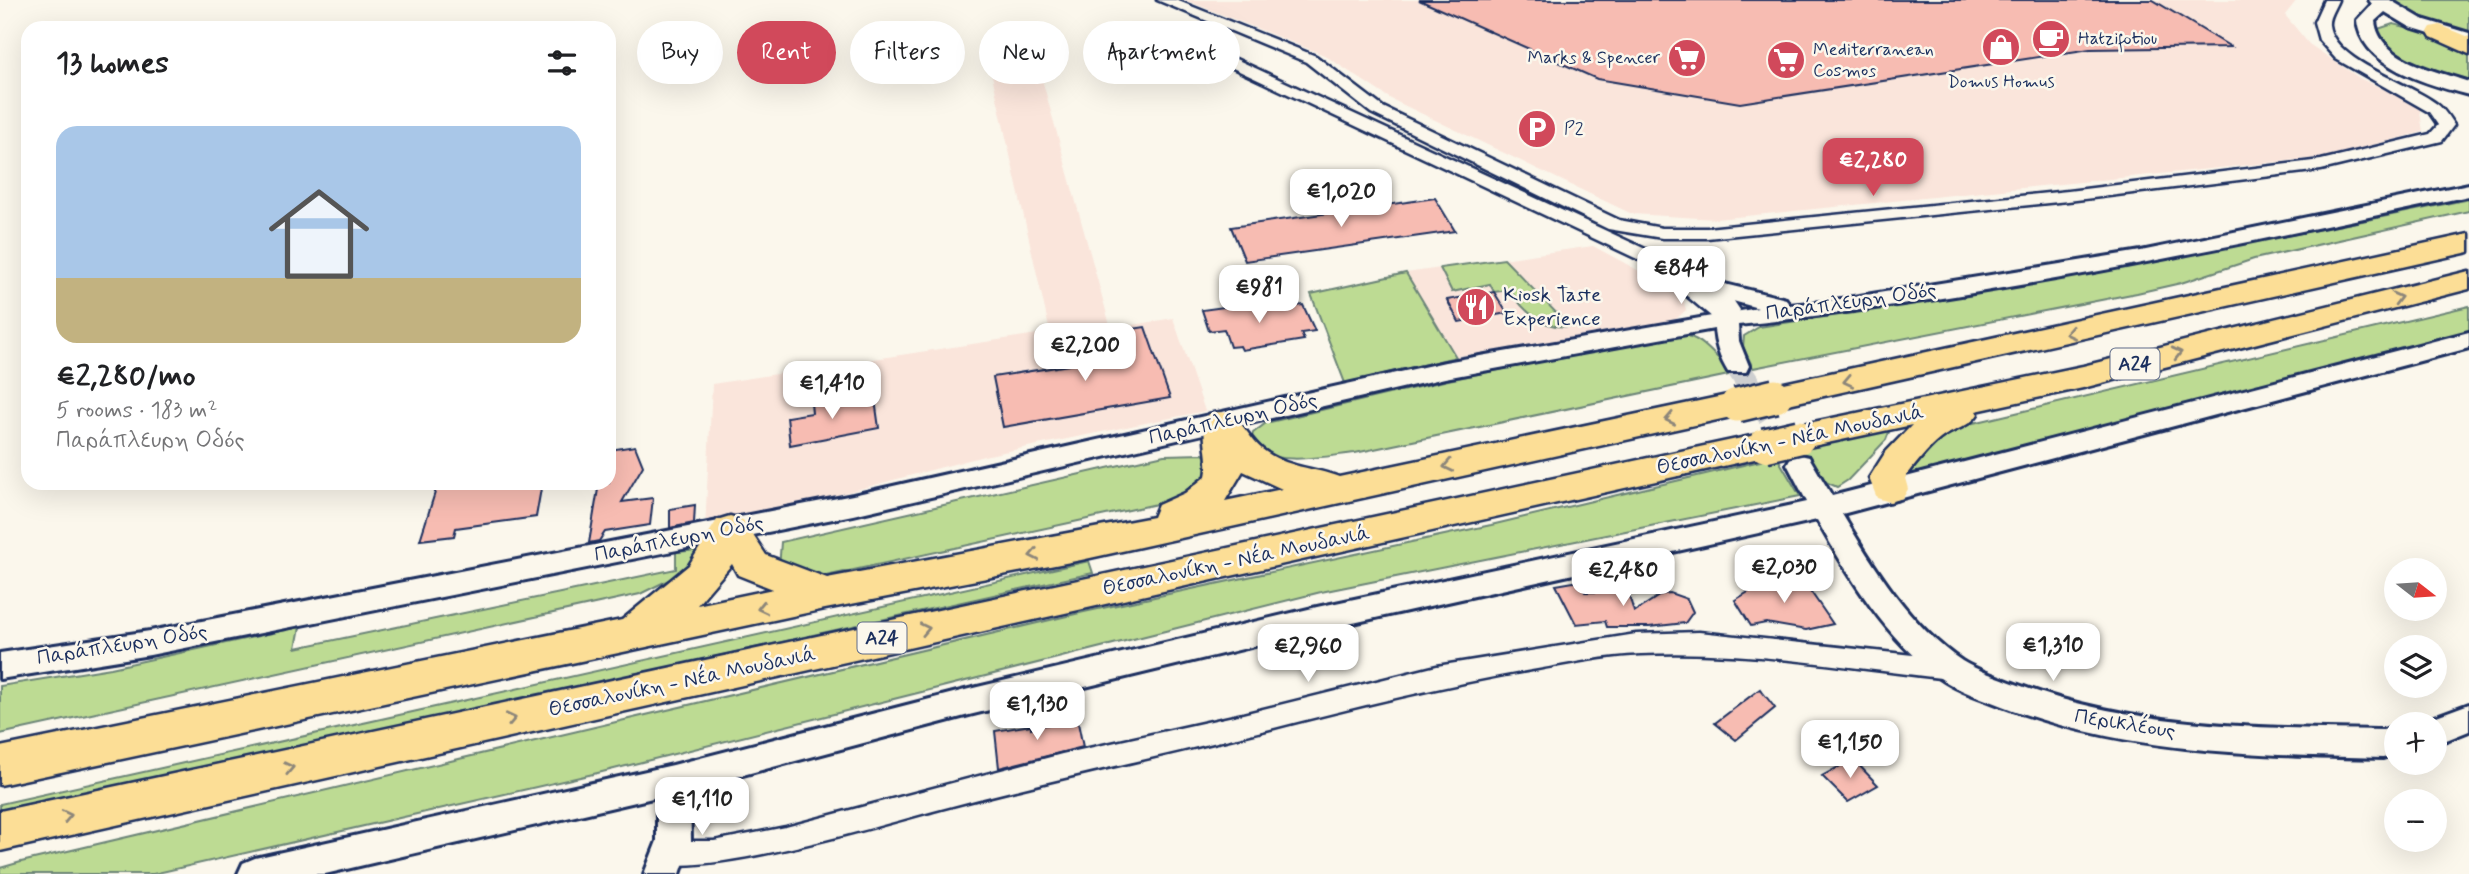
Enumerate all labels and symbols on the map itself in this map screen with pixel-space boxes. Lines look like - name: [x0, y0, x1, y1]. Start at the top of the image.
- cafe icon: Hatzifotiou: [2030, 18, 2072, 60]
- shop icon: Domus Homus: [1980, 26, 2022, 68]
- place label: Hatzifotiou: [2078, 27, 2157, 53]
- supermarket icon: Marks & Spencer: [1666, 37, 1708, 79]
- place label: Mediterranean Cosmos: [1813, 38, 1934, 83]
- supermarket icon: Mediterranean Cosmos: [1765, 39, 1807, 81]
- place label: Marks & Spencer: [1527, 46, 1661, 70]
- place label: Domus Homus: [1947, 70, 2055, 94]
- parking icon: P2: [1516, 108, 1558, 150]
- place label: P2: [1564, 117, 1584, 141]
- pin: €2,280: [1816, 138, 1930, 198]
- pin: €1,020: [1284, 170, 1398, 229]
- pin: €844: [1640, 246, 1722, 306]
- pin: €981: [1218, 266, 1300, 325]
- street label: Παράπλευρη Οδός: [1764, 276, 1938, 328]
- place label: Kiosk Taste Experience: [1503, 281, 1601, 333]
- restaurant icon: Kiosk Taste Experience: [1455, 286, 1497, 328]
- one-way arrow: [2391, 292, 2403, 306]
- pin: €2,200: [1028, 324, 1142, 383]
- one-way arrow: [2064, 325, 2076, 340]
- one-way arrow: [2171, 347, 2183, 361]
- road number: Α24: [2110, 348, 2160, 380]
- pin: €1,410: [775, 362, 889, 421]
- one-way arrow: [1842, 373, 1854, 387]
- street label: Παράπλευρη Οδός: [1146, 386, 1320, 452]
- street label: Θεσσαλονίκη - Νέα Μουδανιά: [1654, 397, 1926, 482]
- one-way arrow: [1664, 410, 1676, 425]
- one-way arrow: [1442, 457, 1454, 472]
- street label: Παράπλευρη Οδός: [592, 509, 766, 569]
- street label: Θεσσαλονίκη - Νέα Μουδανιά: [1100, 518, 1372, 603]
- one-way arrow: [1028, 546, 1040, 561]
- pin: €2,030: [1727, 546, 1841, 605]
- pin: €2,480: [1566, 548, 1680, 608]
- north arrow: [2384, 558, 2446, 621]
- one-way arrow: [756, 599, 768, 614]
- street label: Παράπλευρη Οδός: [35, 618, 209, 672]
- road number: Α24: [858, 622, 906, 653]
- one-way arrow: [919, 622, 931, 637]
- pin: €2,960: [1251, 624, 1365, 684]
- pin: €1,310: [1996, 624, 2110, 683]
- street label: Θεσσαλονίκη - Νέα Μουδανιά: [546, 639, 818, 724]
- pin: €1,130: [980, 682, 1094, 742]
- street label: Περικλέους: [2072, 701, 2178, 746]
- one-way arrow: [505, 713, 517, 727]
- pin: €1,150: [1793, 720, 1907, 780]
- one-way arrow: [283, 761, 295, 776]
- pin: €1,110: [645, 778, 759, 837]
- one-way arrow: [61, 810, 73, 825]

